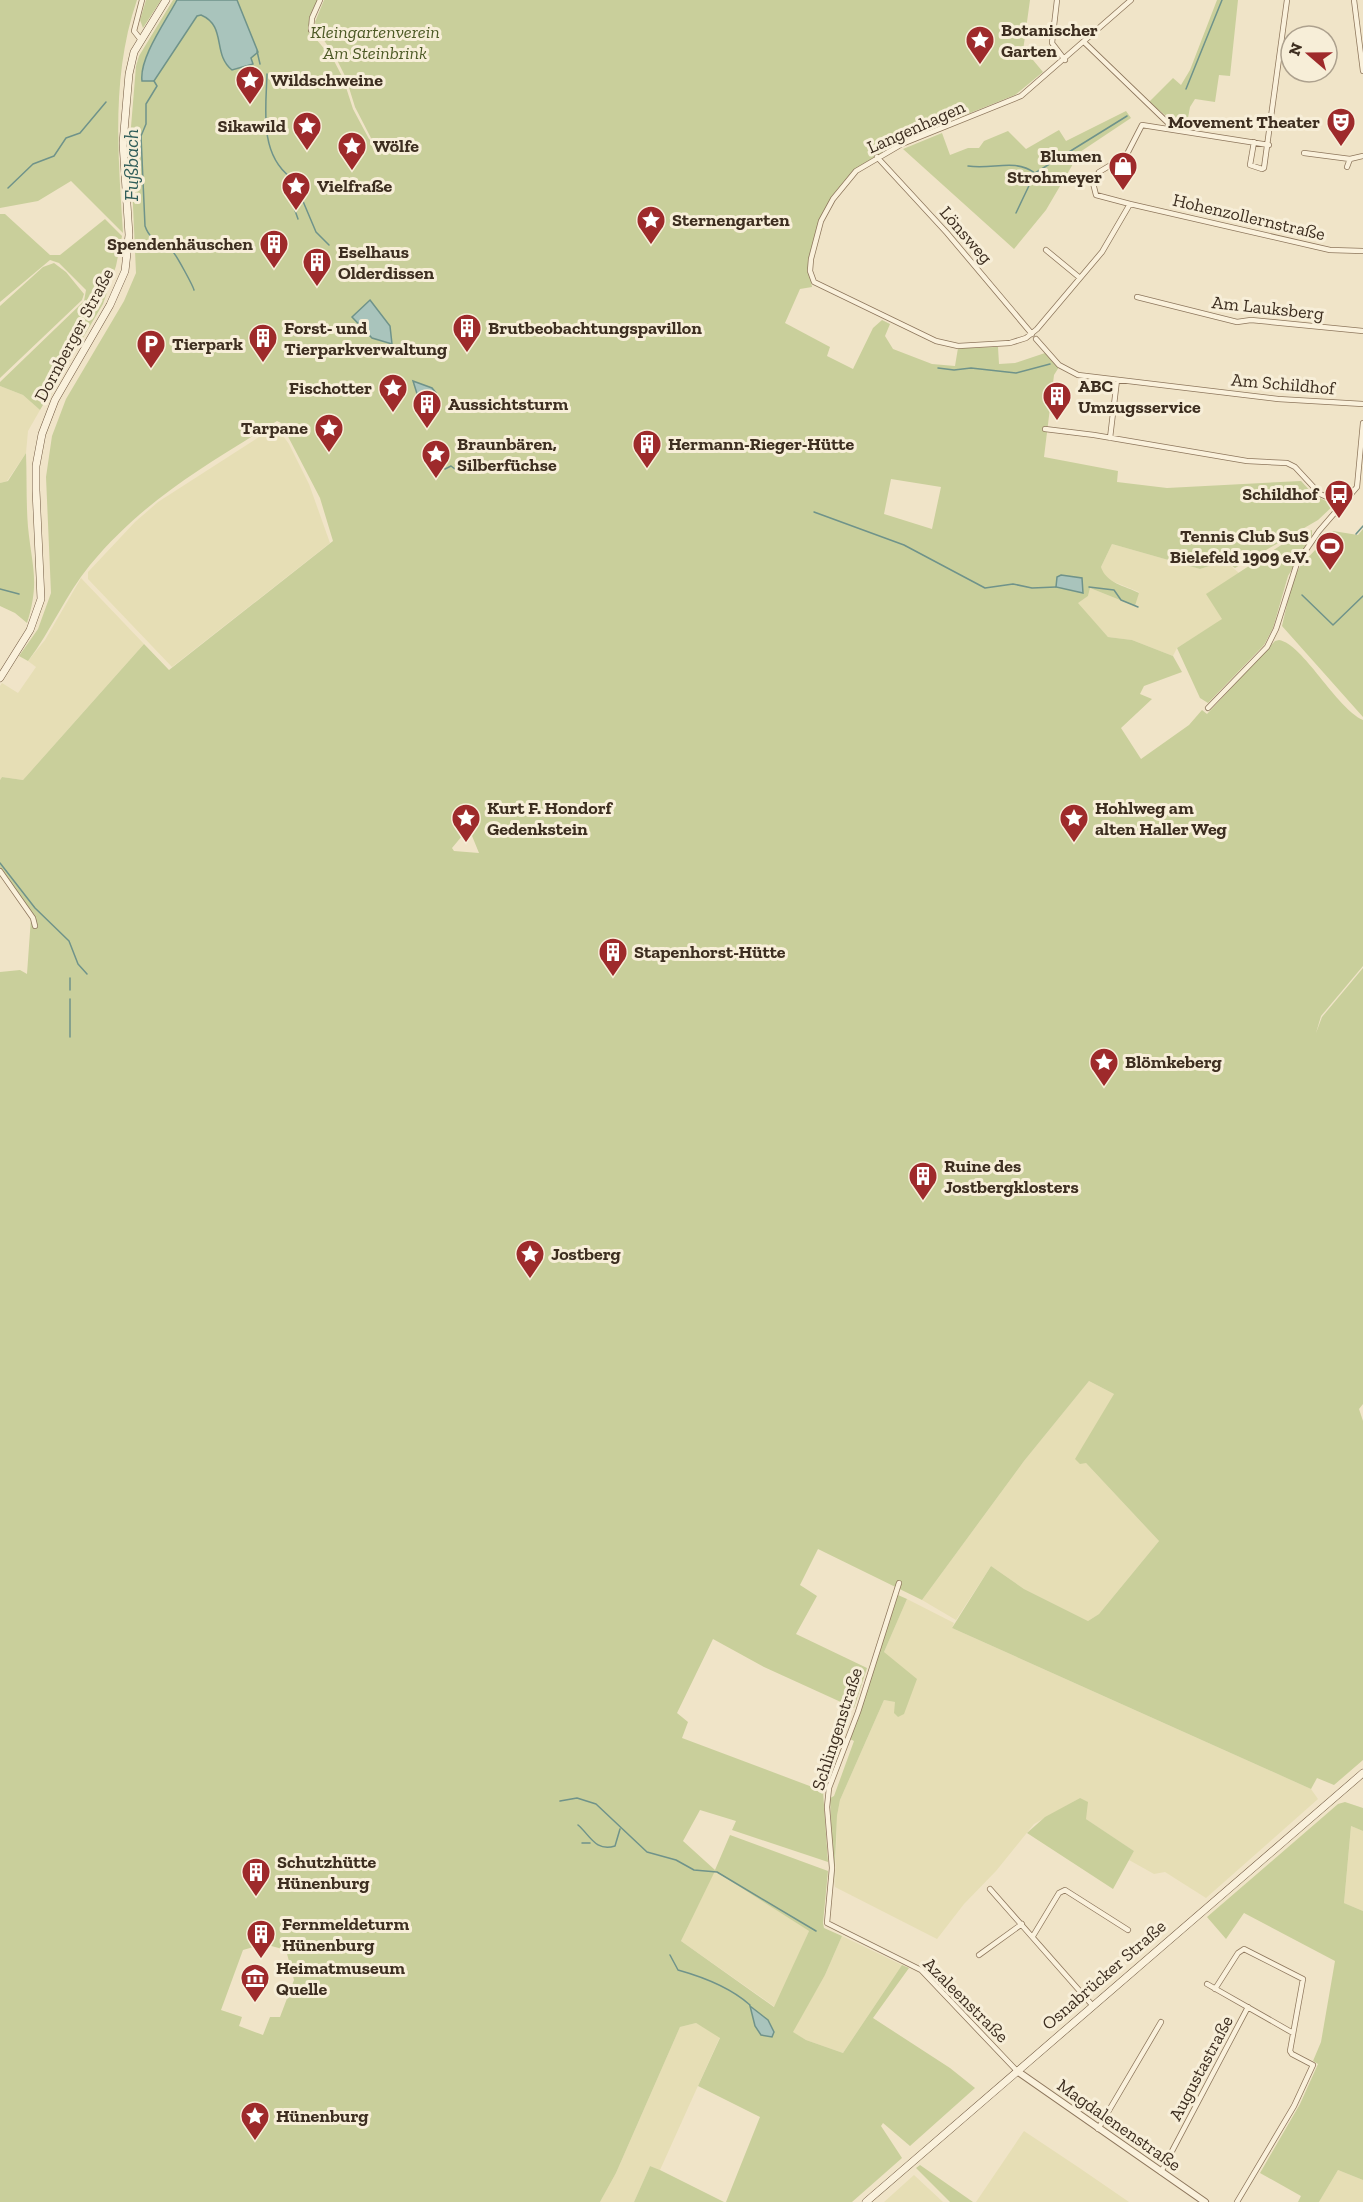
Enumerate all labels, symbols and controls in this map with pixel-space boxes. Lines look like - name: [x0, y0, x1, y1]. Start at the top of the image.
- place label: Botanischer Garten: [1001, 19, 1098, 62]
- park label: Kleingartenverein Am Steinbrink: [310, 21, 440, 64]
- place icon: Botanischer Garten: [964, 24, 996, 66]
- north arrow: [1279, 24, 1339, 84]
- text: N: [1284, 40, 1306, 58]
- place icon: Wildschweine: [234, 64, 266, 106]
- place label: Wildschweine: [271, 69, 383, 91]
- street label: Langenhagen: [864, 95, 969, 158]
- theatre icon: Movement Theater: [1325, 106, 1357, 148]
- place icon: Sikawild: [291, 110, 323, 152]
- place label: Movement Theater: [1168, 111, 1320, 133]
- place label: Sikawild: [217, 115, 287, 137]
- water label: Fußbach: [119, 129, 143, 201]
- place icon: Wölfe: [336, 130, 368, 172]
- place label: Wölfe: [373, 135, 419, 157]
- place label: Blumen Strohmeyer: [1007, 145, 1102, 188]
- shop icon: Blumen Strohmeyer: [1107, 150, 1139, 192]
- place icon: Vielfraße: [280, 170, 312, 212]
- place label: Vielfraße: [317, 175, 393, 197]
- street label: Hohenzollernstraße: [1171, 189, 1327, 245]
- street label: Lönsweg: [935, 202, 997, 268]
- place icon: Sternengarten: [635, 204, 667, 246]
- place label: Sternengarten: [672, 209, 790, 231]
- building icon: Spendenhäuschen: [258, 228, 290, 270]
- place label: Spendenhäuschen: [107, 233, 253, 255]
- place label: Eselhaus Olderdissen: [338, 241, 435, 284]
- building icon: Eselhaus Olderdissen: [301, 246, 333, 288]
- street label: Dornberger Straße: [30, 265, 118, 405]
- street label: Am Lauksberg: [1211, 291, 1325, 325]
- building icon: Brutbeobachtungspavillon: [451, 312, 483, 354]
- place label: Forst- und Tierparkverwaltung: [284, 317, 447, 360]
- place label: Brutbeobachtungspavillon: [488, 317, 702, 339]
- building icon: Forst- und Tierparkverwaltung: [247, 322, 279, 364]
- parking icon: Tierpark: [135, 328, 167, 370]
- place label: Tierpark: [172, 333, 243, 355]
- street label: Am Schildhof: [1230, 369, 1337, 400]
- place icon: Fischotter: [377, 372, 409, 414]
- place label: ABC Umzugsservice: [1078, 375, 1201, 418]
- place label: Fischotter: [289, 377, 372, 399]
- building icon: ABC Umzugsservice: [1041, 380, 1073, 422]
- building icon: Aussichtsturm: [411, 388, 443, 430]
- place label: Aussichtsturm: [448, 393, 569, 415]
- place icon: Tarpane: [313, 412, 345, 454]
- place label: Tarpane: [241, 417, 308, 439]
- building icon: Hermann-Rieger-Hütte: [631, 428, 663, 470]
- place label: Braunbären, Silberfüchse: [457, 433, 557, 476]
- place label: Hermann-Rieger-Hütte: [668, 433, 854, 455]
- place icon: Braunbären, Silberfüchse: [420, 438, 452, 480]
- bus stop icon: Schildhof: [1323, 478, 1355, 520]
- place label: Schildhof: [1242, 483, 1320, 505]
- place label: Tennis Club SuS Bielefeld 1909 e.V.: [1170, 525, 1309, 568]
- sports icon: Tennis Club SuS Bielefeld 1909 e.V.: [1314, 530, 1346, 572]
- place label: Kurt F. Hondorf Gedenkstein: [487, 797, 614, 840]
- place label: Hohlweg am alten Haller Weg: [1095, 797, 1227, 840]
- place icon: Kurt F. Hondorf Gedenkstein: [450, 802, 482, 844]
- place icon: Hohlweg am alten Haller Weg: [1058, 802, 1090, 844]
- building icon: Stapenhorst-Hütte: [597, 936, 629, 978]
- place label: Stapenhorst-Hütte: [634, 941, 786, 963]
- place icon: Blömkeberg: [1088, 1046, 1120, 1088]
- place label: Blömkeberg: [1125, 1051, 1222, 1073]
- place label: Ruine des Jostbergklosters: [944, 1155, 1079, 1198]
- building icon: Ruine des Jostbergklosters: [907, 1160, 939, 1202]
- place icon: Jostberg: [514, 1238, 546, 1280]
- place label: Jostberg: [551, 1243, 621, 1265]
- street label: Schlingenstraße: [807, 1665, 867, 1793]
- place label: Schutzhütte Hünenburg: [277, 1851, 377, 1894]
- building icon: Schutzhütte Hünenburg: [240, 1856, 272, 1898]
- place label: Fernmeldeturm Hünenburg: [282, 1913, 409, 1956]
- street label: Osnabrücker Straße: [1037, 1915, 1171, 2035]
- building icon: Fernmeldeturm Hünenburg: [245, 1918, 277, 1960]
- street label: Azaleenstraße: [919, 1953, 1013, 2047]
- place label: Heimatmuseum Quelle: [276, 1957, 405, 2000]
- museum icon: Heimatmuseum Quelle: [239, 1962, 271, 2004]
- street label: Augustastraße: [1164, 2012, 1238, 2124]
- street label: Magdalenenstraße: [1053, 2074, 1185, 2176]
- place icon: Hünenburg: [239, 2100, 271, 2142]
- place label: Hünenburg: [276, 2105, 369, 2127]

